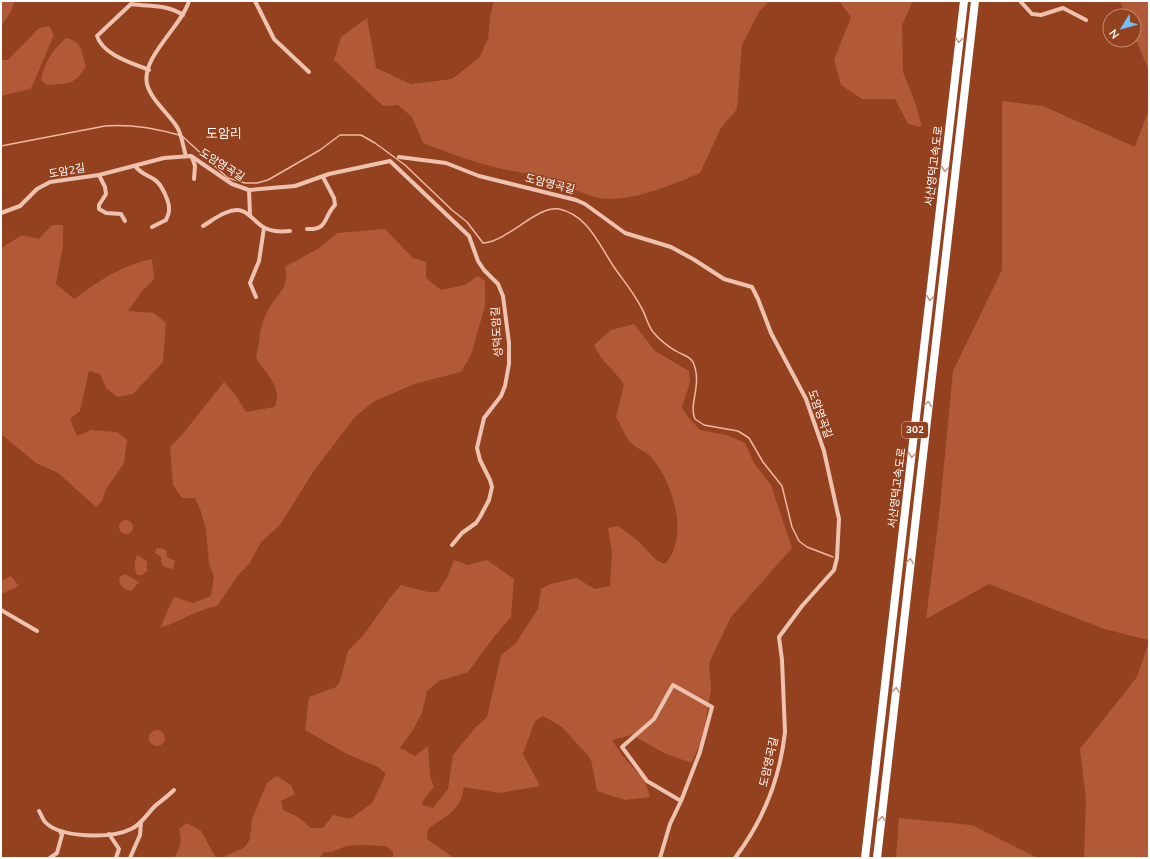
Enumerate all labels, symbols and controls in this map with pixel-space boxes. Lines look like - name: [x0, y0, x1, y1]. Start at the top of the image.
- north arrow: [1102, 8, 1142, 48]
- text: N: [1106, 26, 1123, 42]
- one-way arrow: [955, 37, 964, 43]
- district label: 도암리: [206, 125, 242, 143]
- street label: 서산영덕고속도로: [922, 125, 946, 207]
- street label: 도암영곡길: [197, 145, 247, 185]
- street label: 도암2길: [47, 160, 87, 182]
- one-way arrow: [940, 166, 949, 172]
- street label: 도암영곡길: [524, 171, 576, 197]
- one-way arrow: [926, 295, 935, 301]
- street label: 성덕도암길: [488, 306, 506, 358]
- street label: 도암영곡길: [804, 388, 836, 440]
- one-way arrow: [923, 401, 932, 407]
- road number: 302: [902, 422, 928, 438]
- street label: 서산영덕고속도로: [885, 447, 909, 529]
- one-way arrow: [907, 452, 916, 458]
- one-way arrow: [905, 558, 914, 564]
- one-way arrow: [891, 687, 900, 693]
- street label: 도암영곡길: [756, 736, 782, 788]
- one-way arrow: [877, 816, 886, 822]

